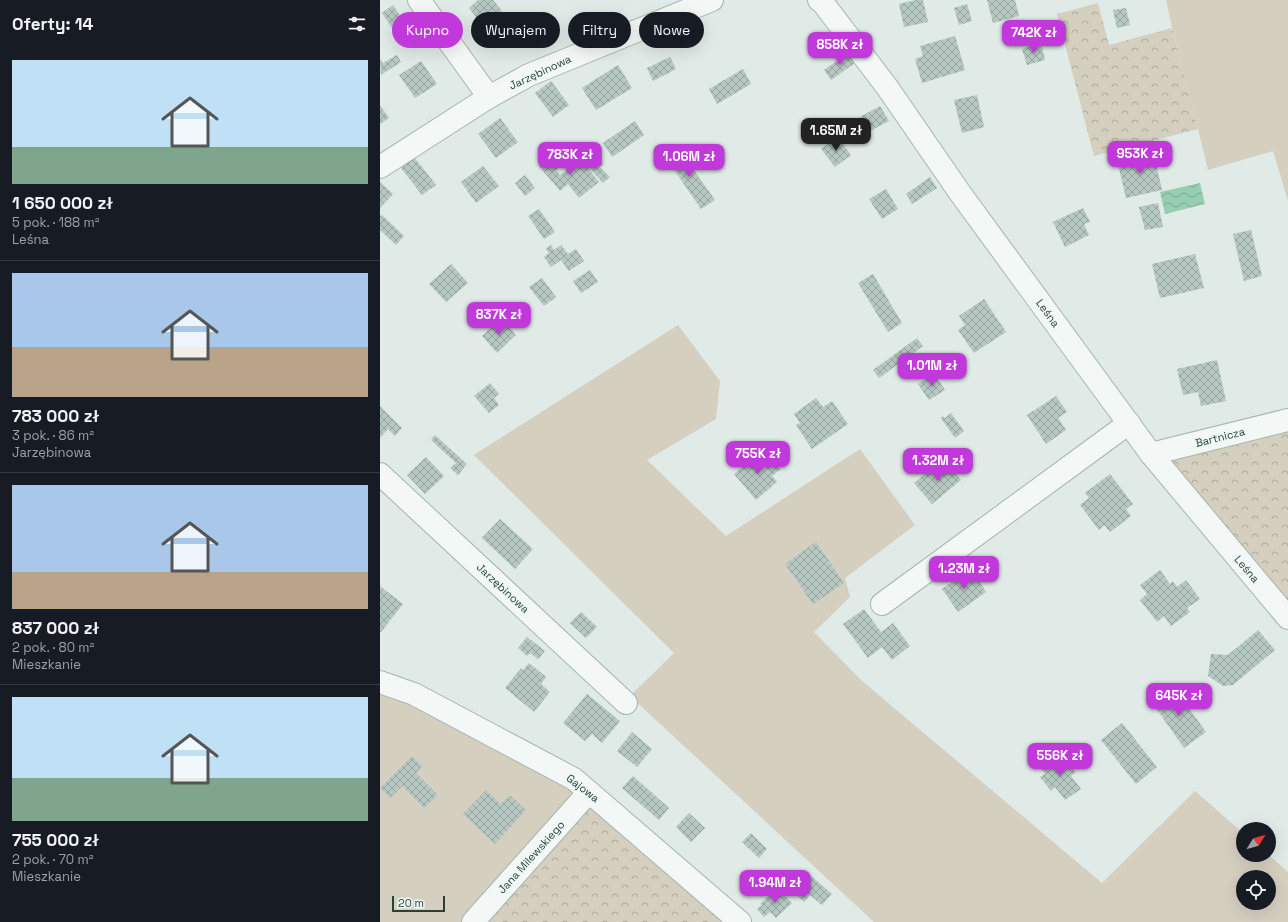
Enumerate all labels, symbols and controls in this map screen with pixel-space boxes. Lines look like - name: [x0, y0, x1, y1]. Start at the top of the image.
- chip: Kupno: [392, 12, 463, 48]
- chip: Wynajem: [471, 12, 560, 48]
- chip: Filtry: [568, 12, 631, 48]
- chip: Nowe: [639, 12, 704, 48]
- text: Oferty: 14: [12, 13, 93, 35]
- icon: filters: [346, 13, 368, 35]
- pin: 742K zł: [997, 20, 1071, 54]
- text: 742K zł: [1011, 24, 1057, 41]
- pin: 858K zł: [803, 32, 877, 66]
- text: 858K zł: [817, 36, 863, 53]
- street label: Jarzębinowa: [507, 51, 574, 93]
- icon: home: [154, 86, 226, 158]
- pin: 1.65M zł: [795, 118, 877, 152]
- text: 1.65M zł: [810, 122, 862, 139]
- pin: 953K zł: [1103, 141, 1177, 175]
- pin: 783K zł: [533, 142, 607, 176]
- pin: 1.06M zł: [648, 144, 730, 178]
- text: 953K zł: [1116, 145, 1164, 162]
- text: 783K zł: [547, 146, 593, 163]
- text: 1.06M zł: [663, 148, 715, 165]
- text: 1 650 000 zł: [12, 192, 113, 214]
- text: 5 pok. · 188 m²: [12, 214, 99, 231]
- text: Leśna: [12, 231, 49, 248]
- street label: Leśna: [1033, 296, 1063, 330]
- icon: home: [154, 299, 226, 371]
- pin: 837K zł: [462, 302, 536, 336]
- text: 837K zł: [476, 306, 522, 323]
- pin: 1.01M zł: [891, 353, 973, 387]
- text: 1.01M zł: [907, 357, 957, 374]
- text: 783 000 zł: [12, 405, 99, 427]
- street label: Bartnicza: [1194, 424, 1247, 450]
- text: 3 pok. · 86 m²: [12, 427, 94, 444]
- pin: 755K zł: [721, 441, 795, 475]
- text: Jarzębinowa: [12, 444, 91, 461]
- text: 755K zł: [735, 445, 781, 462]
- pin: 1.32M zł: [897, 448, 979, 482]
- text: 1.32M zł: [912, 452, 964, 469]
- icon: home: [154, 511, 226, 583]
- street label: Leśna: [1232, 552, 1263, 586]
- pin: 1.23M zł: [923, 556, 1005, 590]
- street label: Jarzębinowa: [474, 560, 533, 616]
- text: 1.23M zł: [938, 560, 990, 577]
- text: 837 000 zł: [12, 617, 99, 639]
- text: 2 pok. · 80 m²: [12, 639, 94, 656]
- text: Mieszkanie: [12, 656, 81, 673]
- pin: 645K zł: [1142, 683, 1216, 717]
- text: 645K zł: [1155, 687, 1203, 704]
- icon: home: [154, 723, 226, 795]
- pin: 556K zł: [1023, 743, 1097, 777]
- text: 556K zł: [1036, 747, 1084, 764]
- street label: Gajowa: [564, 771, 603, 806]
- street label: Jana Milewskiego: [495, 817, 568, 896]
- north arrow: [1236, 822, 1276, 862]
- map controls: [1236, 822, 1276, 910]
- text: 755 000 zł: [12, 829, 99, 851]
- text: 2 pok. · 70 m²: [12, 851, 93, 868]
- text: Mieszkanie: [12, 868, 81, 885]
- pin: 1.94M zł: [734, 870, 816, 904]
- button: locate: [1236, 870, 1276, 910]
- text: 1.94M zł: [749, 874, 801, 891]
- scale bar: [392, 894, 445, 913]
- text: 20 m: [398, 896, 424, 910]

